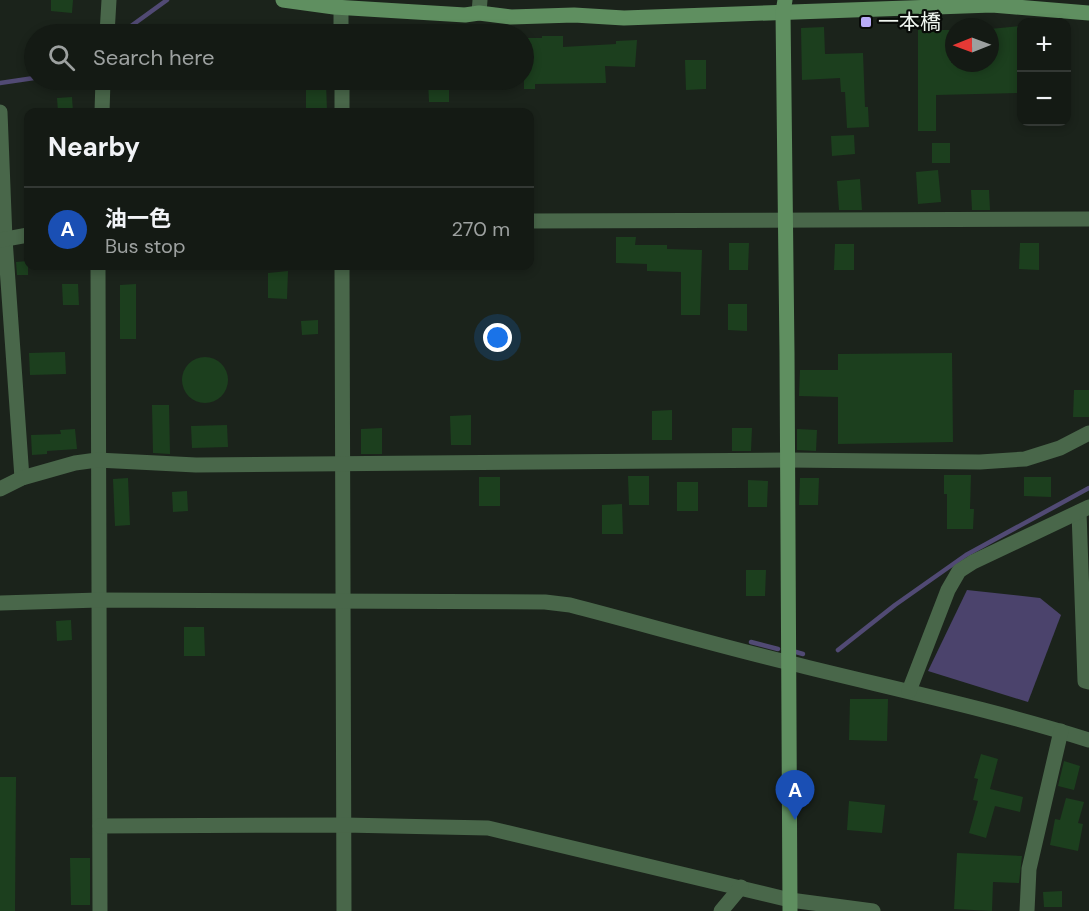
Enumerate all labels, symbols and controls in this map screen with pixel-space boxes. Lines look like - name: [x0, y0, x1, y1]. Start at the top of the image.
- place label: 一本橋: [878, 8, 941, 36]
- marker: 一本橋: [859, 15, 873, 29]
- north arrow: [945, 18, 999, 72]
- map controls: [1017, 18, 1071, 126]
- button: +: [1017, 18, 1071, 72]
- search box: [24, 24, 534, 90]
- icon: search: [45, 41, 78, 74]
- text: Search here: [93, 43, 214, 72]
- button: −: [1017, 72, 1071, 126]
- text: Nearby: [48, 130, 140, 164]
- text: 油一色: [105, 204, 171, 233]
- text: A: [60, 216, 75, 242]
- text: 270 m: [452, 216, 510, 242]
- text: Bus stop: [105, 233, 185, 259]
- your location: [483, 323, 512, 352]
- pin: A: [776, 770, 814, 820]

